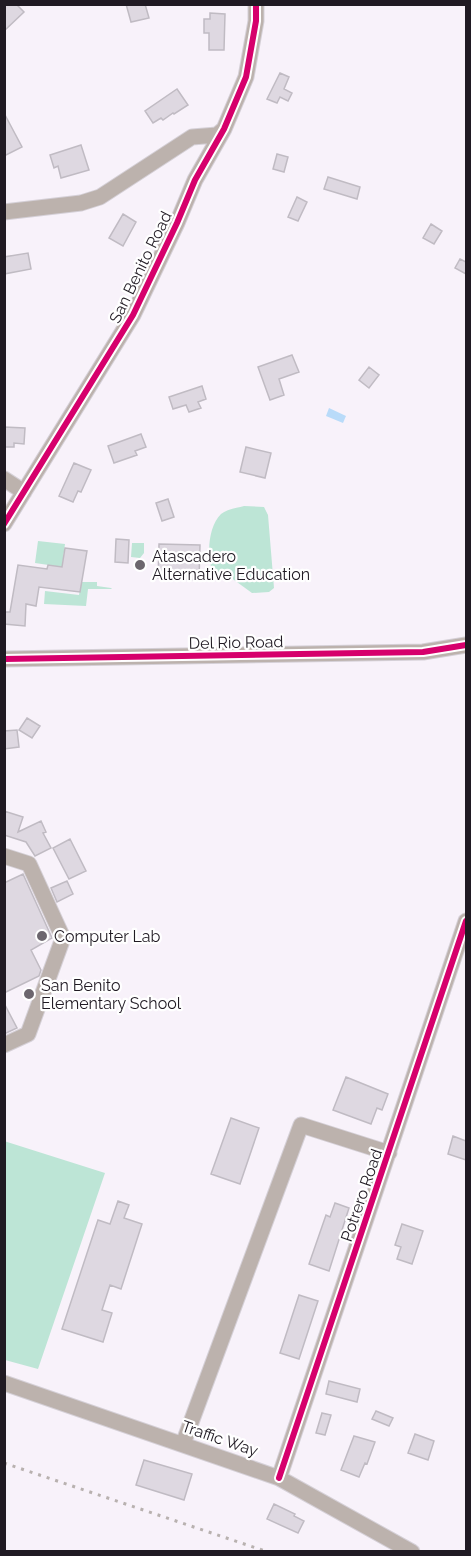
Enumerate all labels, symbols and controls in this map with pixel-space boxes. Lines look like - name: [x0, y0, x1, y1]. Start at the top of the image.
- street label: San Benito Road: [105, 208, 176, 326]
- place label: Atascadero Alternative Education: [152, 547, 310, 584]
- marker: Atascadero Alternative Education: [133, 558, 147, 572]
- street label: Del Rio Road: [189, 632, 284, 653]
- place label: Computer Lab: [54, 927, 161, 946]
- marker: Computer Lab: [35, 929, 49, 943]
- place label: San Benito Elementary School: [41, 976, 182, 1013]
- marker: San Benito Elementary School: [22, 987, 36, 1001]
- street label: Potrero Road: [337, 1146, 386, 1244]
- street label: Traffic Way: [179, 1417, 261, 1461]

